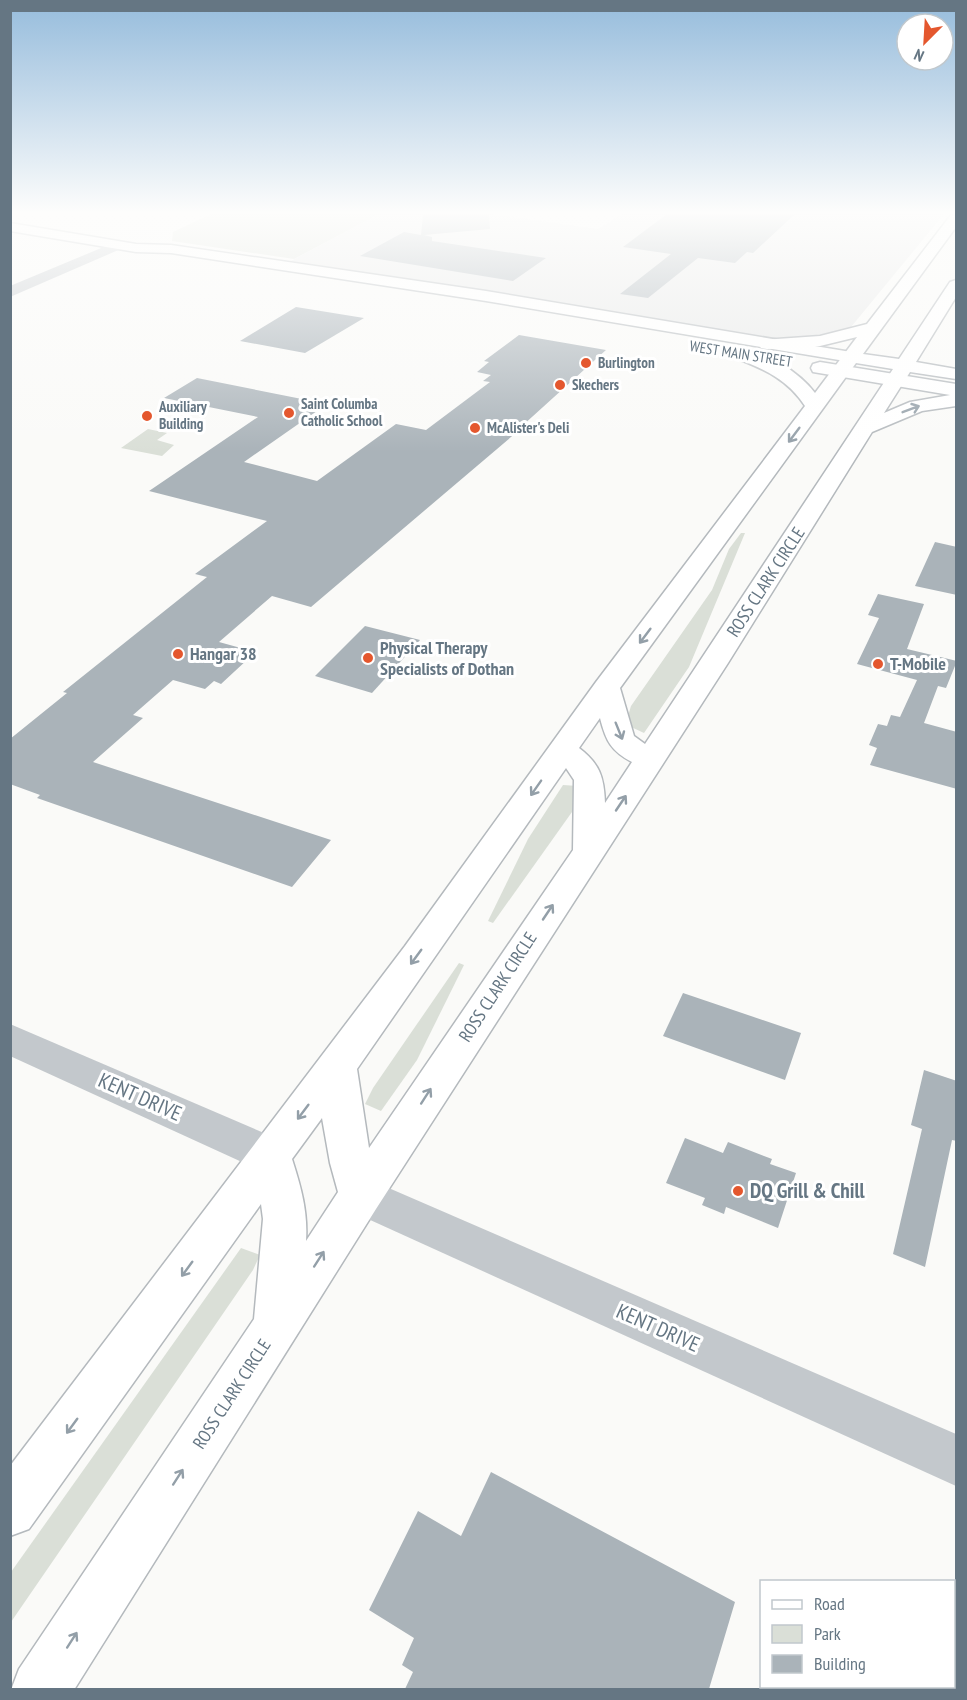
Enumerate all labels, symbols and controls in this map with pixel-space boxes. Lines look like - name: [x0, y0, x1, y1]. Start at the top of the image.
- north arrow: [895, 12, 955, 72]
- text: N: [911, 45, 927, 67]
- street label: WEST MAIN STREET: [688, 336, 794, 371]
- place label: Burlington: [598, 353, 655, 372]
- marker: Burlington: [579, 356, 593, 370]
- place label: Skechers: [572, 375, 619, 394]
- marker: Skechers: [553, 378, 567, 392]
- place label: Saint Columba Catholic School: [301, 394, 383, 430]
- place label: Auxiliary Building: [158, 397, 208, 433]
- one-way arrow: [901, 403, 919, 414]
- marker: Saint Columba Catholic School: [282, 406, 296, 420]
- marker: Auxiliary Building: [140, 409, 154, 423]
- place label: McAlister's Deli: [487, 418, 569, 437]
- marker: McAlister's Deli: [468, 421, 482, 435]
- one-way arrow: [788, 427, 801, 443]
- street label: ROSS CLARK CIRCLE: [721, 522, 810, 641]
- one-way arrow: [639, 628, 652, 644]
- place label: Physical Therapy Specialists of Dothan: [380, 636, 514, 680]
- place label: Hangar 38: [190, 642, 257, 665]
- marker: Hangar 38: [171, 647, 185, 661]
- marker: Physical Therapy Specialists of Dothan: [361, 651, 375, 665]
- place label: T-Mobile: [890, 652, 946, 675]
- marker: T-Mobile: [871, 657, 885, 671]
- one-way arrow: [614, 721, 625, 740]
- one-way arrow: [530, 779, 542, 795]
- one-way arrow: [615, 795, 627, 811]
- one-way arrow: [542, 904, 554, 920]
- street label: ROSS CLARK CIRCLE: [453, 927, 542, 1046]
- one-way arrow: [410, 949, 422, 965]
- street label: KENT DRIVE: [94, 1066, 186, 1127]
- one-way arrow: [420, 1088, 432, 1105]
- one-way arrow: [296, 1103, 309, 1119]
- place label: DQ Grill & Chill: [750, 1177, 866, 1204]
- marker: DQ Grill & Chill: [731, 1184, 745, 1198]
- one-way arrow: [313, 1251, 326, 1268]
- one-way arrow: [181, 1260, 193, 1276]
- street label: KENT DRIVE: [612, 1297, 704, 1358]
- street label: ROSS CLARK CIRCLE: [187, 1334, 276, 1453]
- one-way arrow: [66, 1418, 79, 1434]
- one-way arrow: [172, 1469, 184, 1486]
- legend: [760, 1580, 955, 1688]
- text: Road: [814, 1592, 845, 1615]
- text: Park: [814, 1622, 841, 1645]
- one-way arrow: [66, 1633, 78, 1649]
- text: Building: [814, 1652, 866, 1675]

